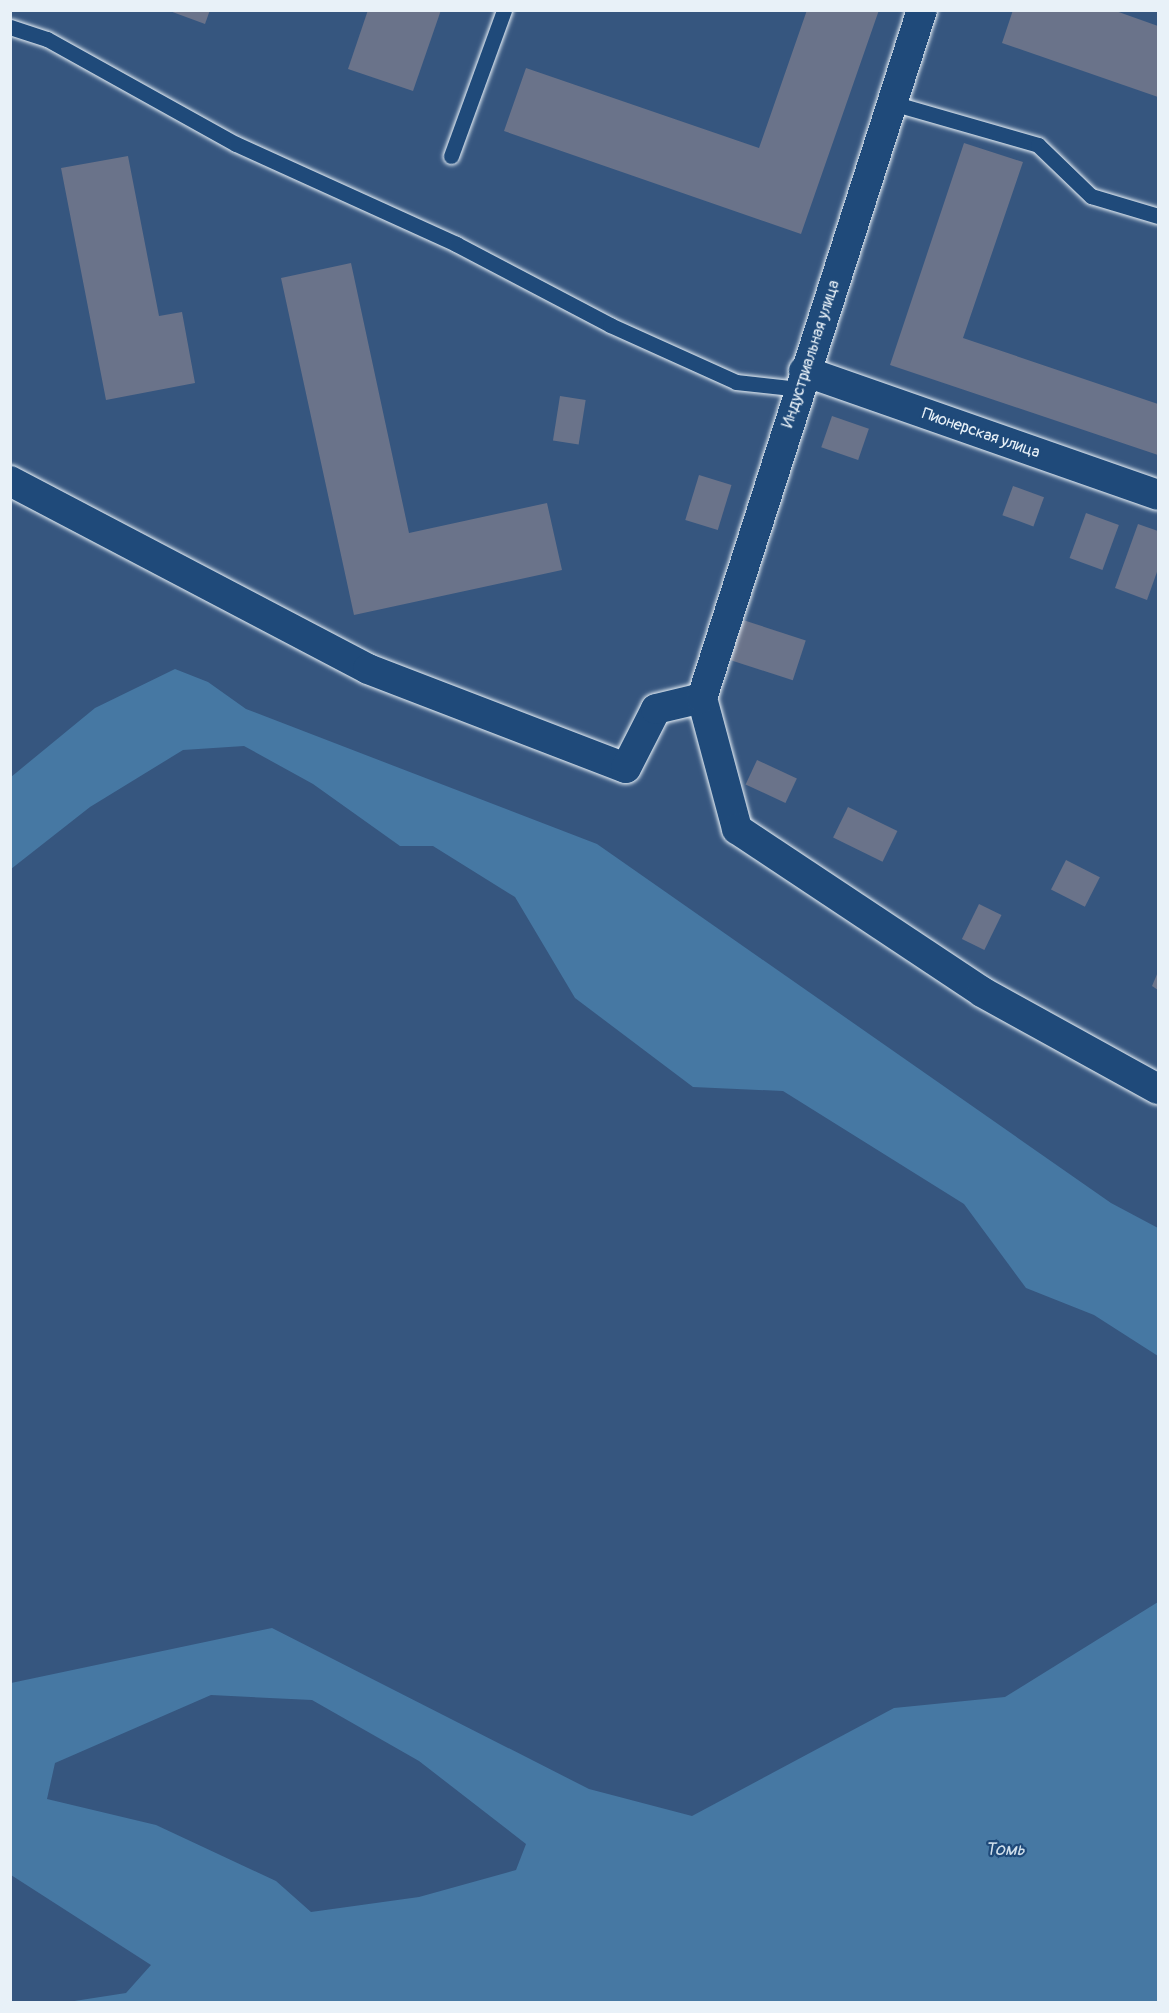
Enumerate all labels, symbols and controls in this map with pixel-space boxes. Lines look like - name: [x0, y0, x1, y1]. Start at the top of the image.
- street label: Индустриальная улица: [778, 278, 844, 430]
- street label: Пионерская улица: [920, 404, 1042, 462]
- water label: Томь: [985, 1839, 1025, 1861]

